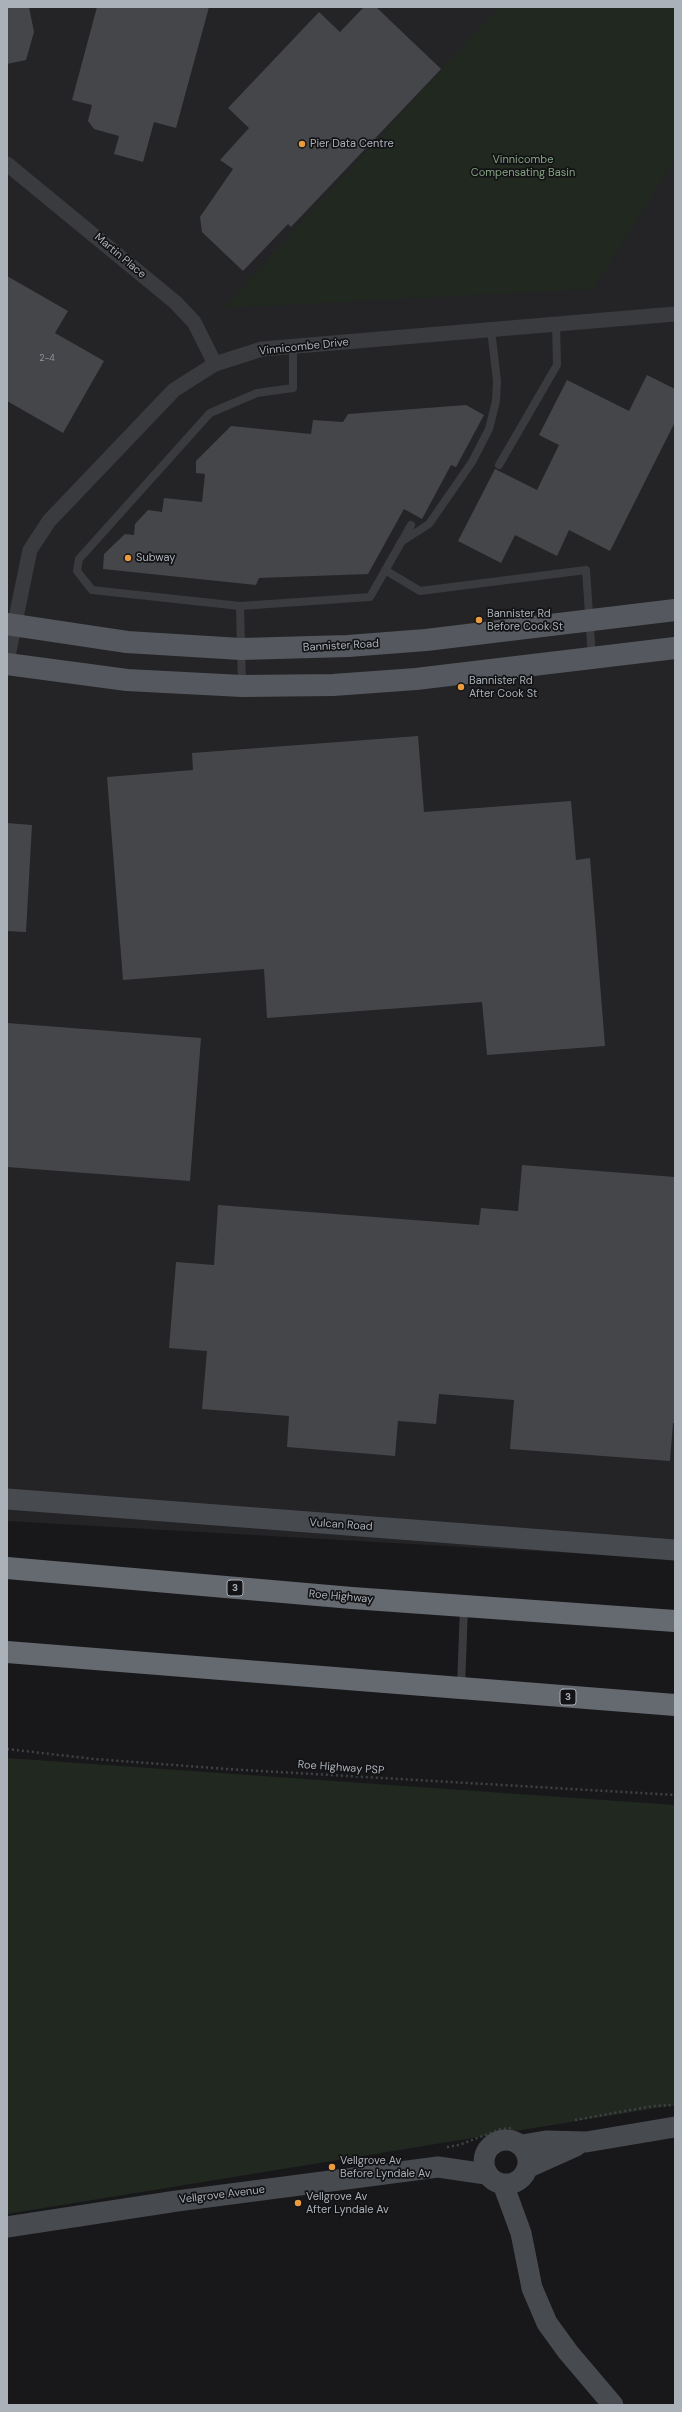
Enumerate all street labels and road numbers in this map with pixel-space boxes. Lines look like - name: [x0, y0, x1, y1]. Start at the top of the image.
- street label: Martin Place: [92, 231, 148, 281]
- street label: Vinnicombe Drive: [259, 336, 349, 358]
- street label: Bannister Road: [303, 637, 379, 655]
- street label: Vulcan Road: [309, 1516, 373, 1534]
- road number: 3: [227, 1580, 243, 1596]
- street label: Roe Highway: [308, 1588, 374, 1606]
- road number: 3: [560, 1689, 576, 1705]
- street label: Roe Highway PSP: [297, 1758, 385, 1778]
- street label: Vellgrove Avenue: [178, 2183, 266, 2207]

